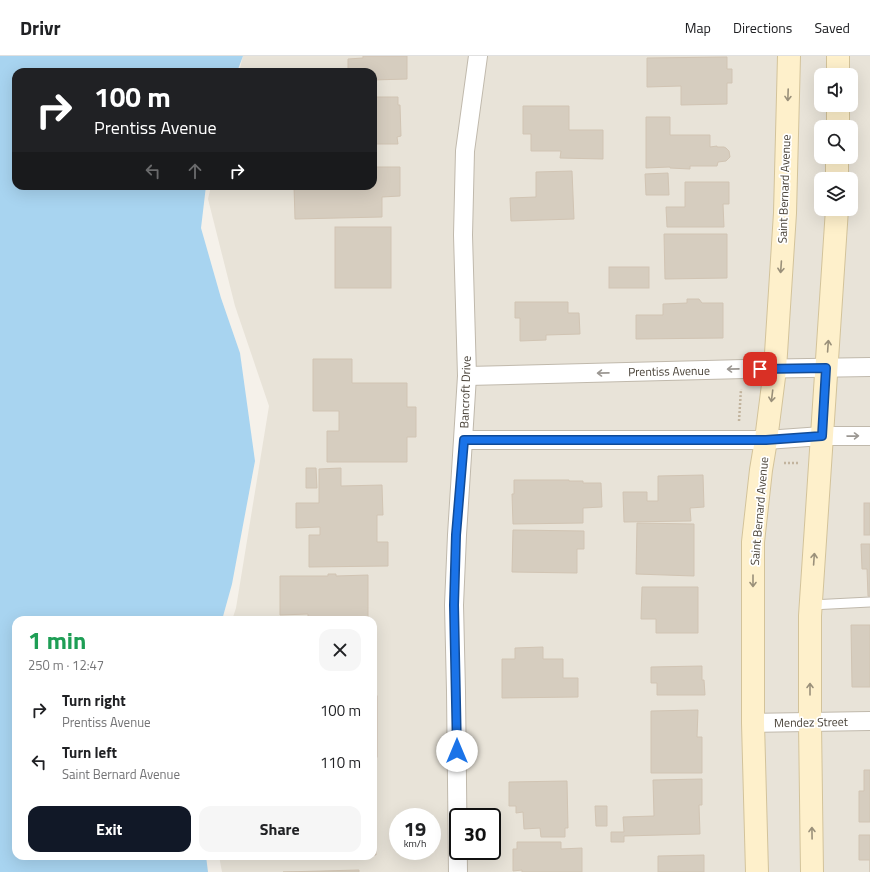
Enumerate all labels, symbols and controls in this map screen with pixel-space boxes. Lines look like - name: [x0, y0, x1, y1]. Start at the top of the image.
- text: Drivr: [20, 13, 61, 42]
- text: Map: [685, 17, 711, 38]
- text: Directions: [733, 17, 792, 38]
- text: Saved: [814, 17, 850, 38]
- map controls: [814, 68, 858, 216]
- button: sound: [814, 68, 858, 112]
- text: 100 m: [94, 75, 171, 118]
- icon: right: [28, 84, 80, 136]
- one-way arrow: [784, 88, 791, 101]
- text: Prentiss Avenue: [94, 114, 217, 141]
- button: search: [814, 120, 858, 164]
- street label: Saint Bernard Avenue: [773, 134, 795, 244]
- icon: left: [142, 160, 164, 182]
- icon: ahead: [184, 160, 206, 182]
- icon: right: [226, 160, 248, 182]
- button: layers: [814, 172, 858, 216]
- one-way arrow: [778, 260, 785, 273]
- one-way arrow: [824, 340, 831, 353]
- pin: [743, 352, 777, 386]
- street label: Bancroft Drive: [454, 355, 476, 429]
- icon: arrive: [749, 358, 771, 380]
- street label: Prentiss Avenue: [628, 361, 710, 381]
- one-way arrow: [727, 366, 740, 373]
- one-way arrow: [597, 369, 610, 377]
- one-way arrow: [768, 389, 775, 402]
- one-way arrow: [846, 432, 859, 440]
- street label: Saint Bernard Avenue: [745, 456, 773, 566]
- one-way arrow: [810, 553, 818, 566]
- one-way arrow: [749, 574, 757, 587]
- text: 1 min: [28, 622, 86, 658]
- button: close: [319, 629, 361, 671]
- text: 250 m · 12:47: [28, 655, 104, 675]
- one-way arrow: [806, 683, 814, 696]
- text: Turn right: [62, 689, 126, 712]
- icon: right: [28, 699, 50, 721]
- text: 100 m: [320, 699, 361, 722]
- text: Prentiss Avenue: [62, 712, 151, 732]
- street label: Mendez Street: [774, 712, 849, 732]
- position arrow: [436, 730, 478, 772]
- text: Turn left: [62, 741, 117, 764]
- icon: left: [28, 751, 50, 773]
- text: 110 m: [320, 751, 361, 774]
- text: Saint Bernard Avenue: [62, 764, 180, 784]
- button: Exit: [28, 806, 191, 852]
- button: Share: [199, 806, 361, 852]
- speed limit sign: 30: [449, 808, 501, 860]
- text: 19: [404, 813, 426, 844]
- one-way arrow: [808, 827, 816, 840]
- text: km/h: [404, 836, 426, 851]

